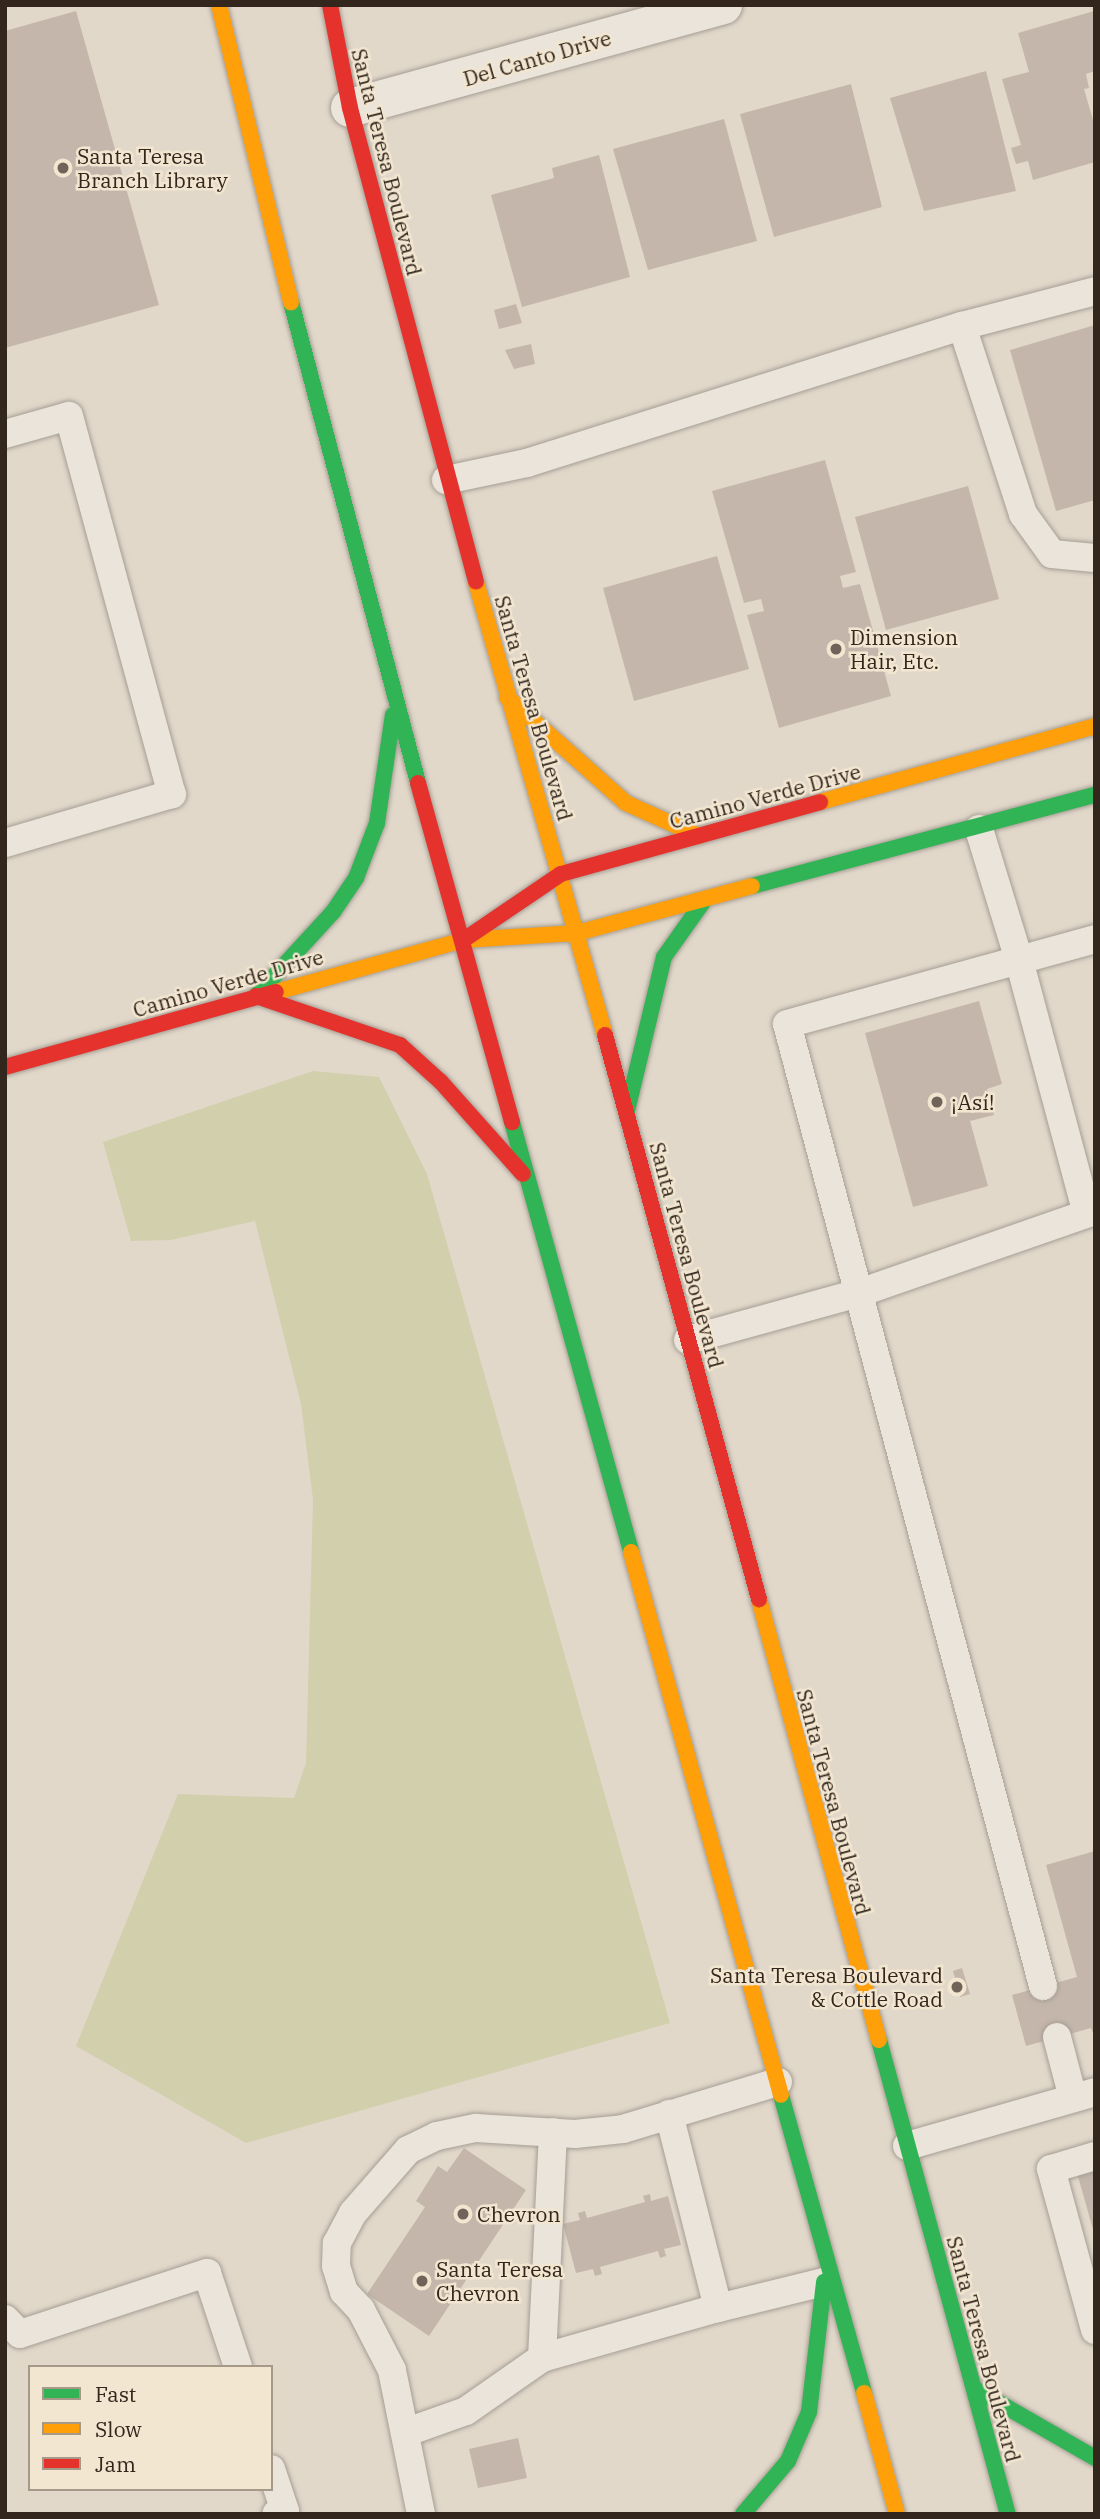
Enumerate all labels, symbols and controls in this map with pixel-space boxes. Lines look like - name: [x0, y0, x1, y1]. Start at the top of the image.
- street label: Del Canto Drive: [460, 25, 614, 91]
- street label: Santa Teresa Boulevard: [347, 46, 427, 278]
- place label: Santa Teresa Branch Library: [77, 143, 228, 193]
- marker: Santa Teresa Branch Library: [55, 160, 71, 176]
- street label: Santa Teresa Boulevard: [490, 593, 578, 823]
- place label: Dimension Hair, Etc.: [850, 624, 958, 674]
- marker: Dimension Hair, Etc.: [828, 641, 844, 657]
- street label: Camino Verde Drive: [667, 758, 863, 834]
- street label: Camino Verde Drive: [130, 944, 326, 1022]
- place label: ¡Así!: [951, 1089, 995, 1115]
- marker: ¡Así!: [929, 1094, 945, 1110]
- street label: Santa Teresa Boulevard: [645, 1139, 729, 1371]
- street label: Santa Teresa Boulevard: [792, 1686, 876, 1918]
- place label: Santa Teresa Boulevard & Cottle Road: [710, 1962, 943, 2012]
- marker: Santa Teresa Boulevard & Cottle Road: [949, 1979, 965, 1995]
- place label: Chevron: [477, 2201, 561, 2227]
- marker: Chevron: [455, 2206, 471, 2222]
- street label: Santa Teresa Boulevard: [942, 2233, 1026, 2465]
- place label: Santa Teresa Chevron: [436, 2256, 563, 2306]
- marker: Santa Teresa Chevron: [414, 2273, 430, 2289]
- legend: [28, 2365, 273, 2491]
- text: Fast: [95, 2380, 136, 2408]
- text: Slow: [95, 2415, 142, 2443]
- text: Jam: [95, 2450, 136, 2478]

